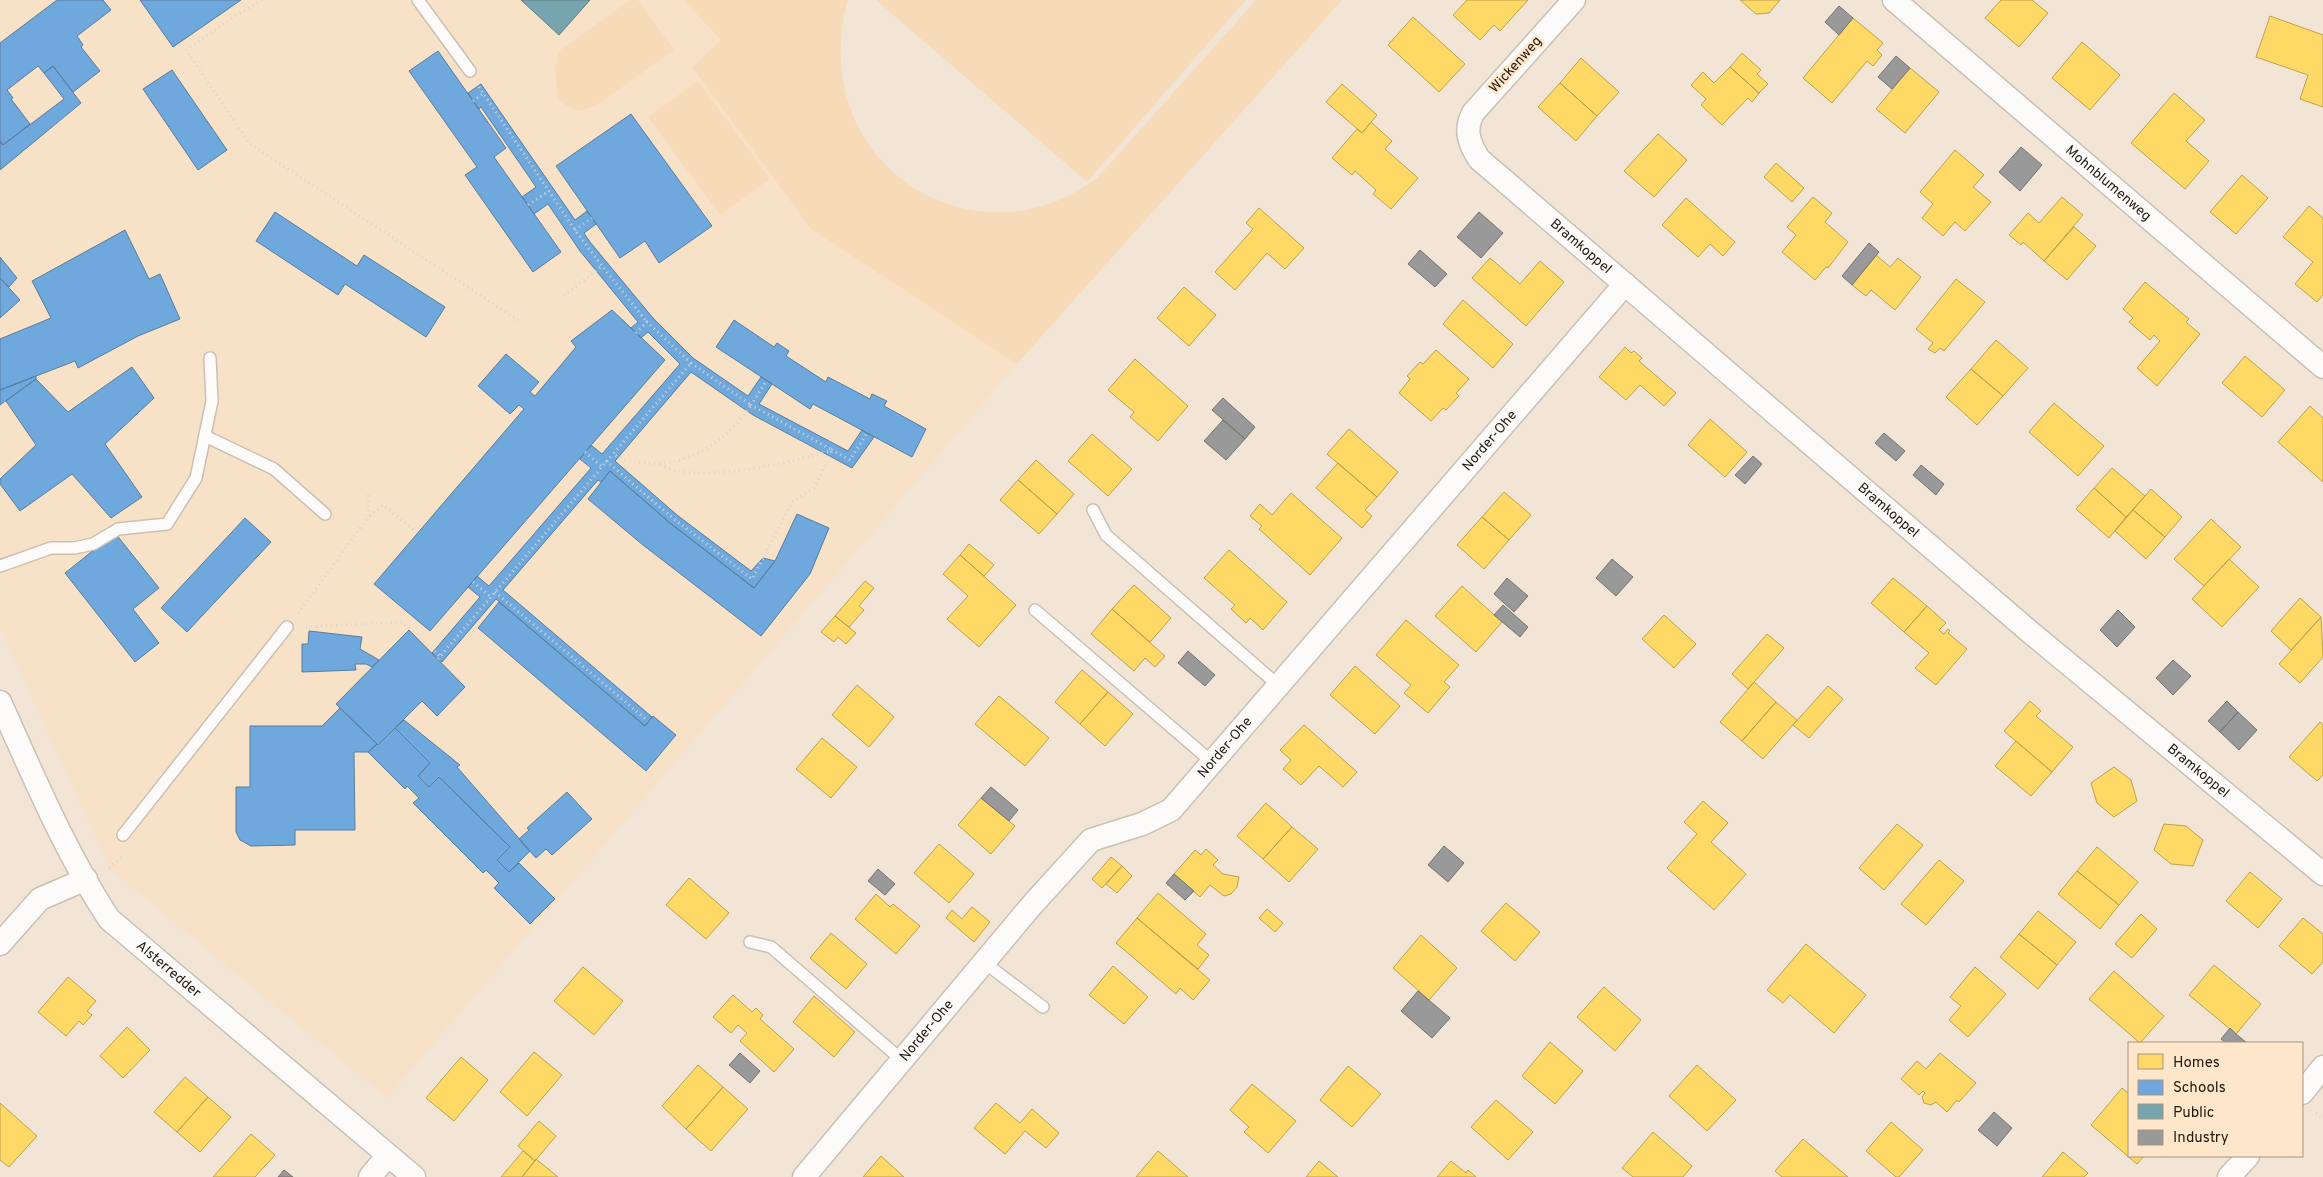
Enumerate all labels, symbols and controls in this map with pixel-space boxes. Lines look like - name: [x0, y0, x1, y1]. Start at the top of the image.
- street label: Wickenweg: [1486, 33, 1546, 97]
- street label: Mohnblumenweg: [2062, 142, 2155, 225]
- street label: Bramkoppel: [1547, 215, 1615, 278]
- street label: Norder-Ohe: [1459, 407, 1521, 475]
- street label: Bramkoppel: [1854, 479, 1923, 541]
- street label: Norder-Ohe: [1194, 713, 1256, 781]
- street label: Bramkoppel: [2164, 740, 2233, 802]
- street label: Alsterredder: [133, 937, 205, 1002]
- street label: Norder-Ohe: [896, 996, 957, 1065]
- legend: [2128, 1042, 2303, 1157]
- text: Homes: [2173, 1054, 2220, 1073]
- text: Schools: [2173, 1079, 2226, 1098]
- text: Public: [2173, 1104, 2214, 1123]
- text: Industry: [2173, 1129, 2229, 1148]

